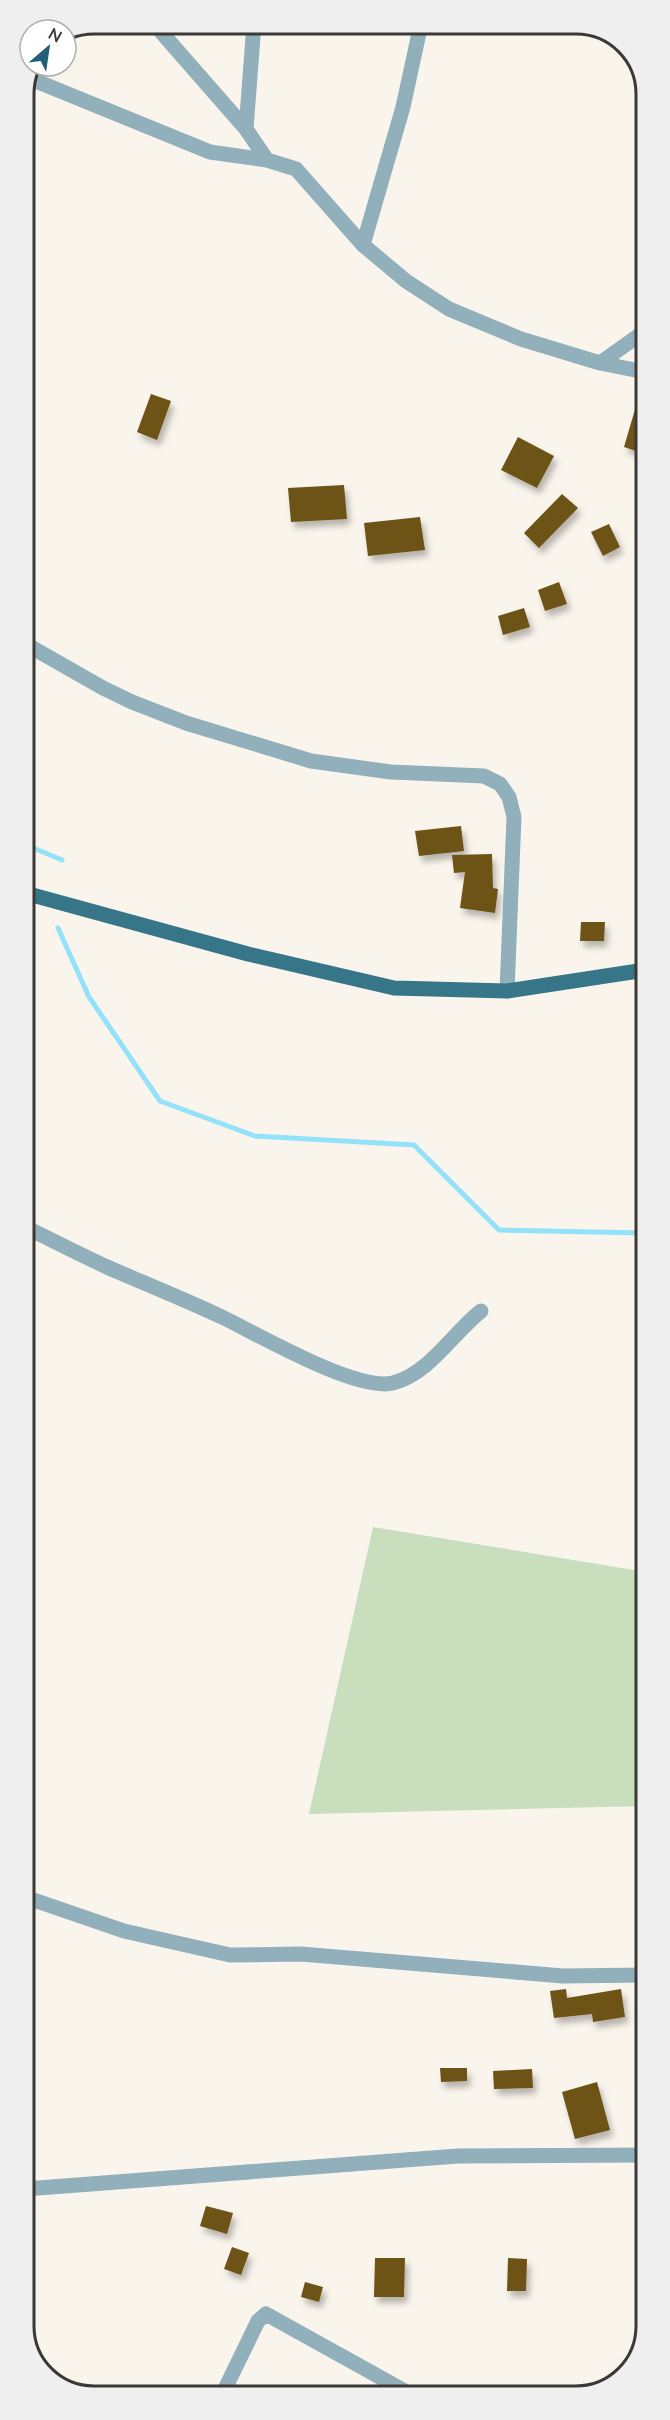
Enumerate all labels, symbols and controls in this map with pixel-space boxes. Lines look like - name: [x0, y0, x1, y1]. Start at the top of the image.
- north arrow: [18, 18, 78, 78]
- text: N: [46, 23, 66, 46]

